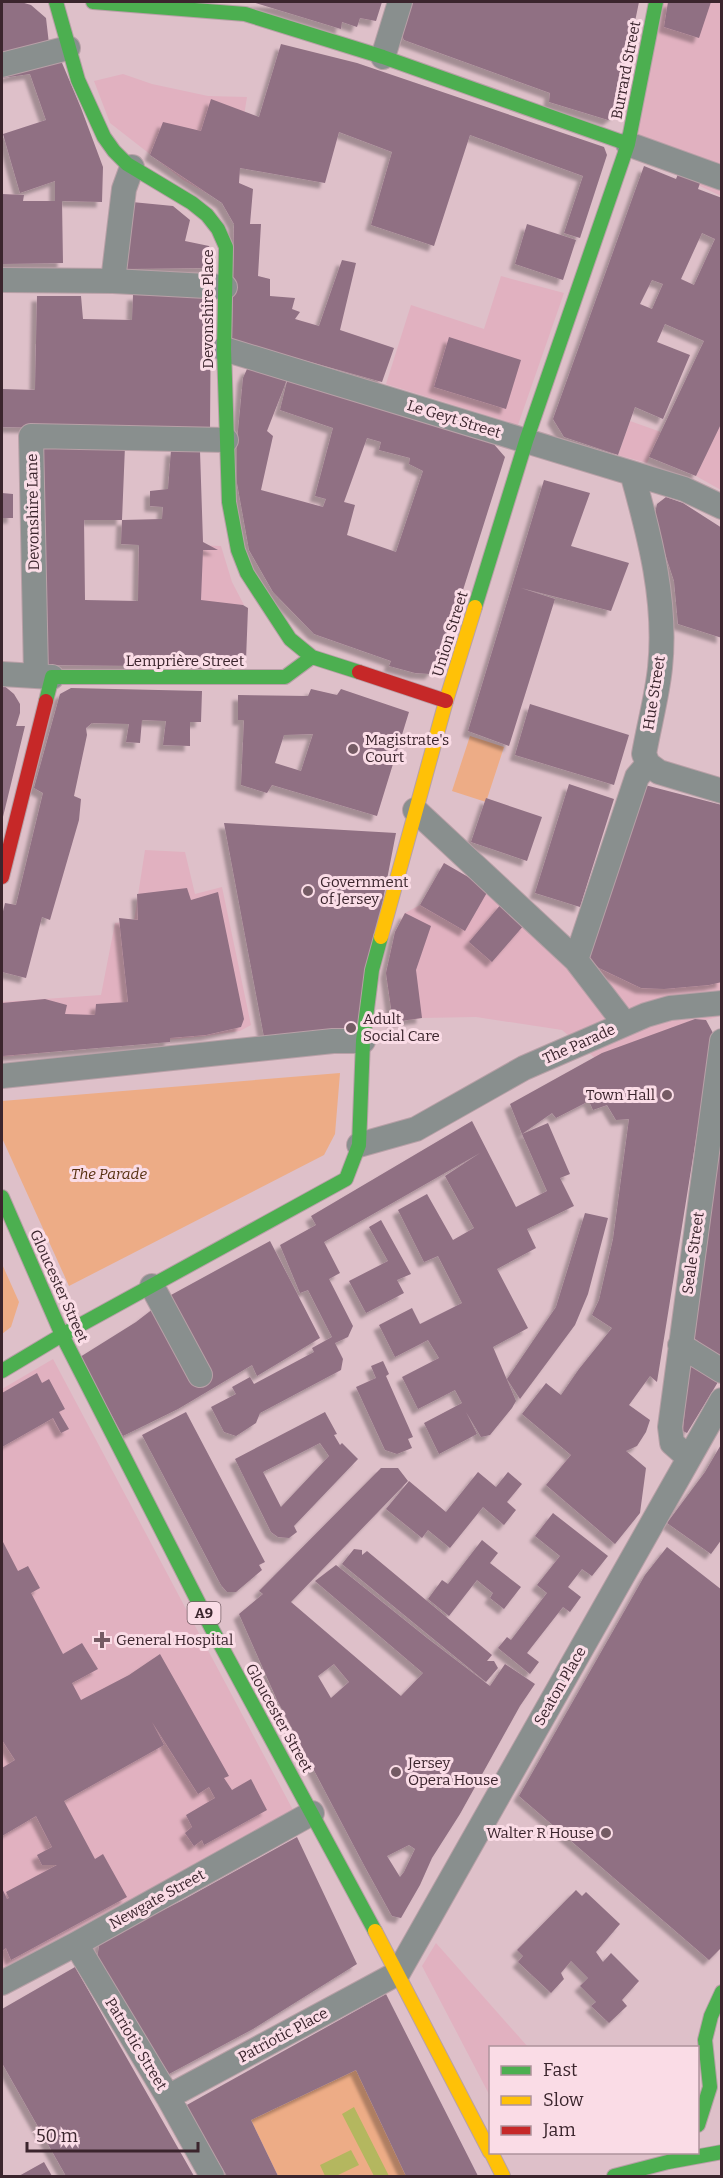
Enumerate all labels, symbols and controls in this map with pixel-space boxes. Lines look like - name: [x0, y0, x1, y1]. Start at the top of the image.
- street label: Burrard Street: [608, 19, 644, 121]
- street label: Devonshire Place: [199, 249, 217, 369]
- street label: Le Geyt Street: [405, 396, 504, 442]
- street label: Devonshire Lane: [23, 453, 43, 571]
- street label: Union Street: [428, 588, 472, 679]
- street label: Lemprière Street: [126, 652, 245, 670]
- street label: Hue Street: [639, 654, 669, 731]
- place label: Magistrate's Court: [365, 731, 449, 766]
- marker: Magistrate's Court: [346, 742, 360, 756]
- place label: Government of Jersey: [320, 873, 409, 908]
- marker: Government of Jersey: [301, 884, 315, 898]
- place label: Adult Social Care: [363, 1010, 440, 1045]
- street label: The Parade: [540, 1020, 618, 1068]
- marker: Adult Social Care: [344, 1021, 358, 1035]
- place label: Town Hall: [586, 1086, 655, 1104]
- marker: Town Hall: [660, 1088, 674, 1102]
- park label: The Parade: [71, 1165, 147, 1183]
- street label: Seale Street: [678, 1210, 708, 1295]
- street label: Gloucester Street: [26, 1227, 92, 1346]
- road number: A9: [188, 1602, 220, 1624]
- marker: General Hospital: [93, 1631, 111, 1649]
- place label: General Hospital: [116, 1631, 233, 1649]
- street label: Seaton Place: [530, 1643, 590, 1729]
- street label: Gloucester Street: [242, 1661, 317, 1776]
- place label: Jersey Opera House: [407, 1754, 498, 1789]
- marker: Jersey Opera House: [389, 1765, 403, 1779]
- place label: Walter R House: [486, 1824, 594, 1842]
- marker: Walter R House: [599, 1826, 613, 1840]
- street label: Newgate Street: [106, 1865, 208, 1933]
- street label: Patriotic Street: [101, 1995, 171, 2094]
- street label: Patriotic Place: [235, 2004, 331, 2066]
- legend: [489, 2046, 699, 2154]
- text: Fast: [543, 2059, 578, 2081]
- text: Slow: [543, 2089, 584, 2111]
- scale bar: [27, 2115, 198, 2153]
- text: Jam: [542, 2119, 576, 2141]
- text: 50 m: [36, 2125, 78, 2147]

